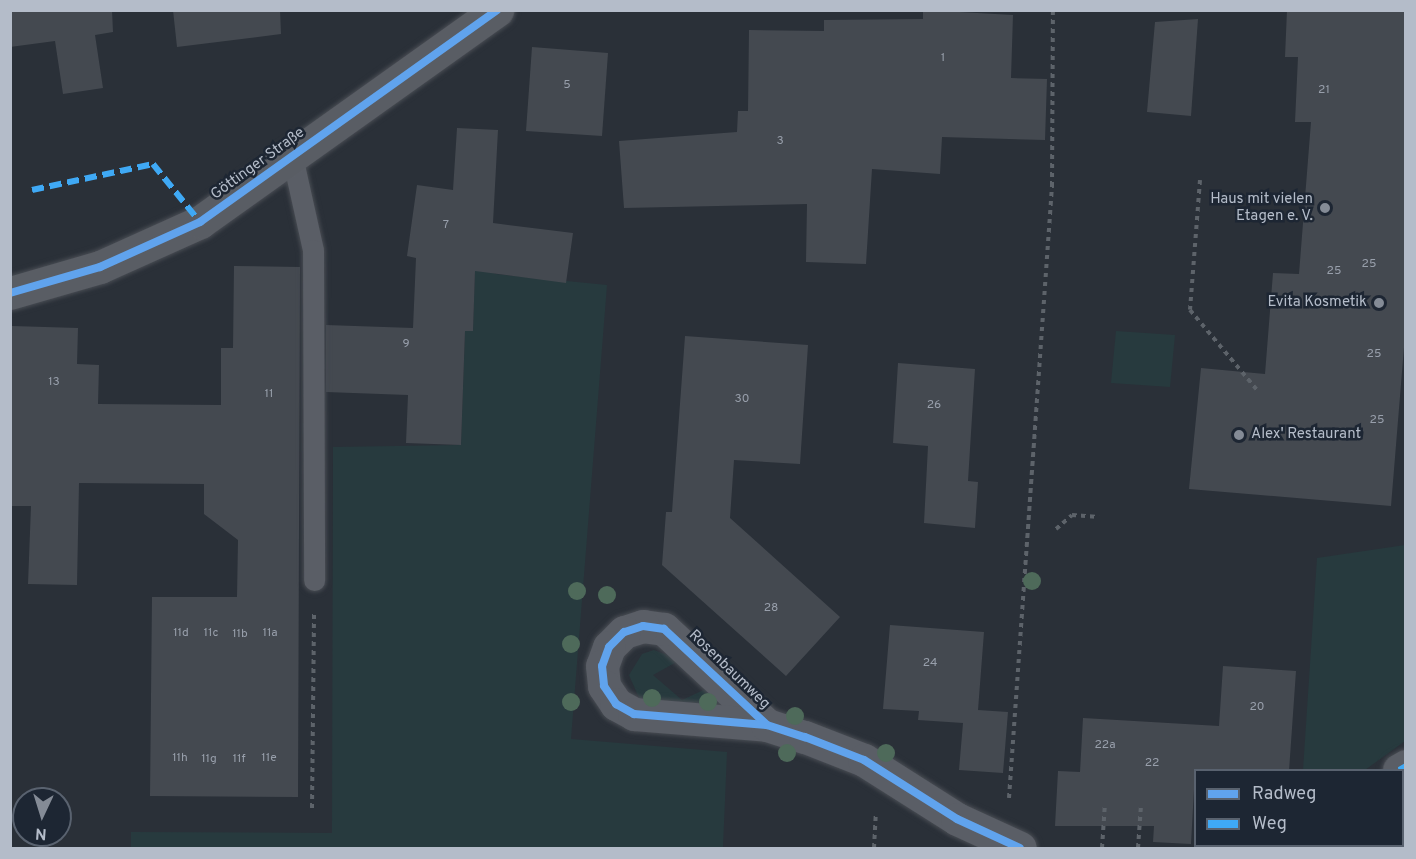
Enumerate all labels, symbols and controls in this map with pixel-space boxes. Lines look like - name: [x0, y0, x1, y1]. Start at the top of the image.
- house number: 1: [941, 52, 945, 66]
- house number: 5: [563, 79, 571, 93]
- house number: 21: [1318, 84, 1330, 98]
- street label: Göttinger Straße: [208, 124, 308, 204]
- house number: 3: [776, 135, 784, 149]
- place label: Haus mit vielen Etagen e. V.: [1210, 190, 1313, 225]
- marker: Haus mit vielen Etagen e. V.: [1318, 201, 1332, 215]
- house number: 7: [443, 219, 449, 233]
- house number: 25: [1362, 258, 1376, 272]
- house number: 25: [1327, 265, 1341, 279]
- place label: Evita Kosmetik: [1268, 294, 1367, 312]
- marker: Evita Kosmetik: [1372, 296, 1386, 310]
- house number: 9: [402, 338, 410, 352]
- house number: 25: [1367, 348, 1381, 362]
- house number: 13: [48, 376, 60, 390]
- house number: 11: [265, 388, 273, 402]
- house number: 30: [735, 393, 749, 407]
- house number: 26: [927, 399, 941, 413]
- house number: 25: [1370, 414, 1384, 428]
- place label: Alex' Restaurant: [1251, 426, 1361, 444]
- marker: Alex' Restaurant: [1232, 428, 1246, 442]
- house number: 28: [764, 602, 778, 616]
- house number: 11d: [173, 627, 189, 641]
- house number: 11c: [204, 627, 218, 641]
- house number: 11a: [263, 627, 277, 641]
- street label: Rosenbaumweg: [684, 627, 774, 713]
- house number: 11b: [232, 628, 248, 642]
- house number: 24: [923, 657, 937, 671]
- house number: 20: [1249, 701, 1265, 715]
- house number: 22a: [1095, 739, 1115, 753]
- house number: 11h: [172, 752, 188, 766]
- house number: 11e: [261, 752, 277, 766]
- house number: 11g: [201, 753, 217, 767]
- house number: 11f: [233, 753, 245, 767]
- house number: 22: [1145, 757, 1159, 771]
- legend: [1194, 769, 1404, 847]
- text: Radweg: [1252, 783, 1316, 806]
- north arrow: [12, 787, 72, 847]
- text: Weg: [1252, 813, 1287, 836]
- text: N: [34, 823, 47, 843]

